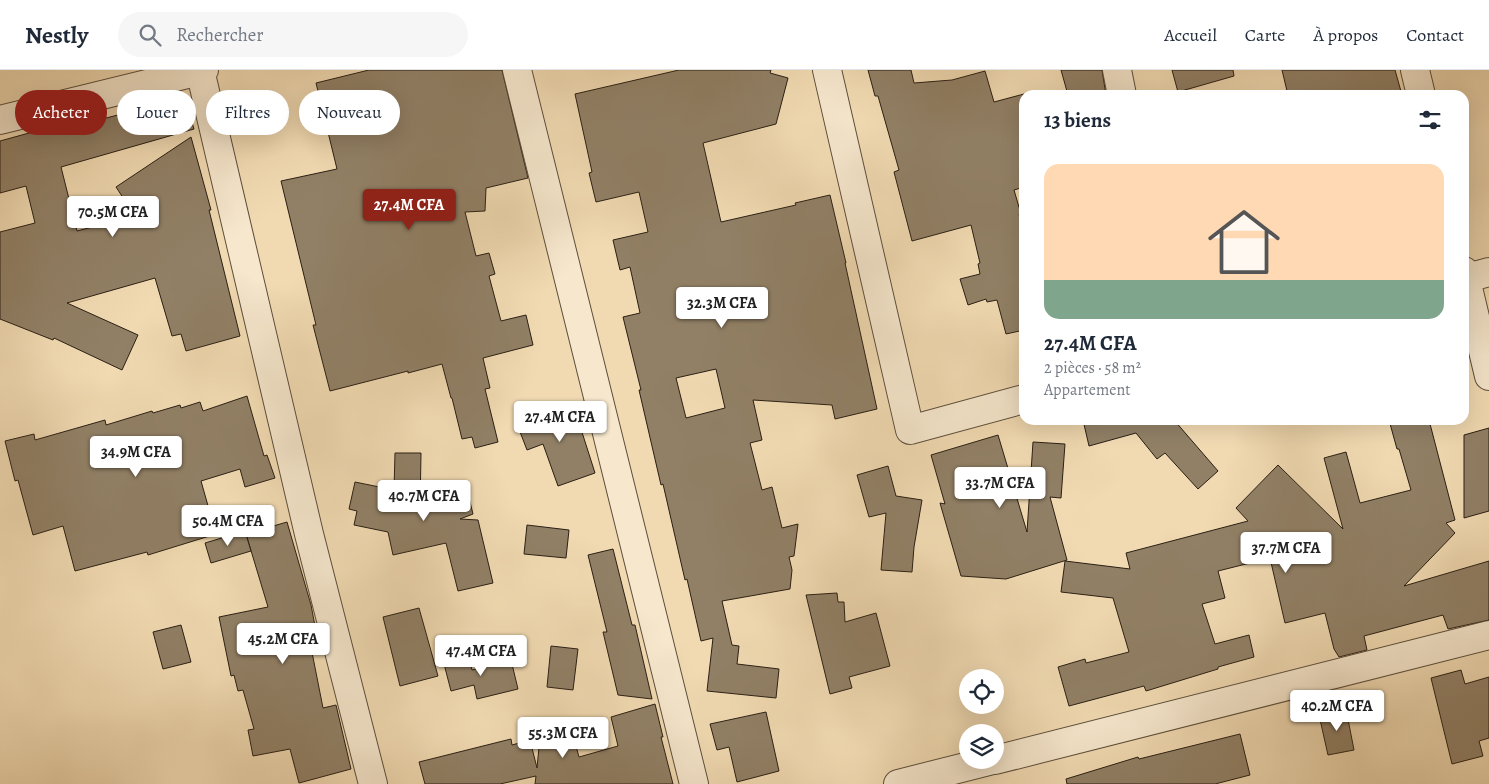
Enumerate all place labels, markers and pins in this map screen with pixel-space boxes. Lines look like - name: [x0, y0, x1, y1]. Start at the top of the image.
- pin: 27.4M CFA: [352, 189, 466, 231]
- pin: 70.5M CFA: [56, 196, 170, 238]
- pin: 32.3M CFA: [665, 286, 779, 329]
- pin: 27.4M CFA: [503, 400, 617, 443]
- pin: 34.9M CFA: [79, 436, 193, 478]
- pin: 33.7M CFA: [943, 466, 1057, 509]
- pin: 40.7M CFA: [367, 480, 481, 522]
- pin: 50.4M CFA: [171, 504, 285, 547]
- pin: 37.7M CFA: [1229, 532, 1343, 574]
- pin: 45.2M CFA: [226, 622, 340, 665]
- pin: 47.4M CFA: [424, 634, 538, 677]
- pin: 40.2M CFA: [1280, 690, 1394, 732]
- pin: 55.3M CFA: [506, 716, 620, 759]

